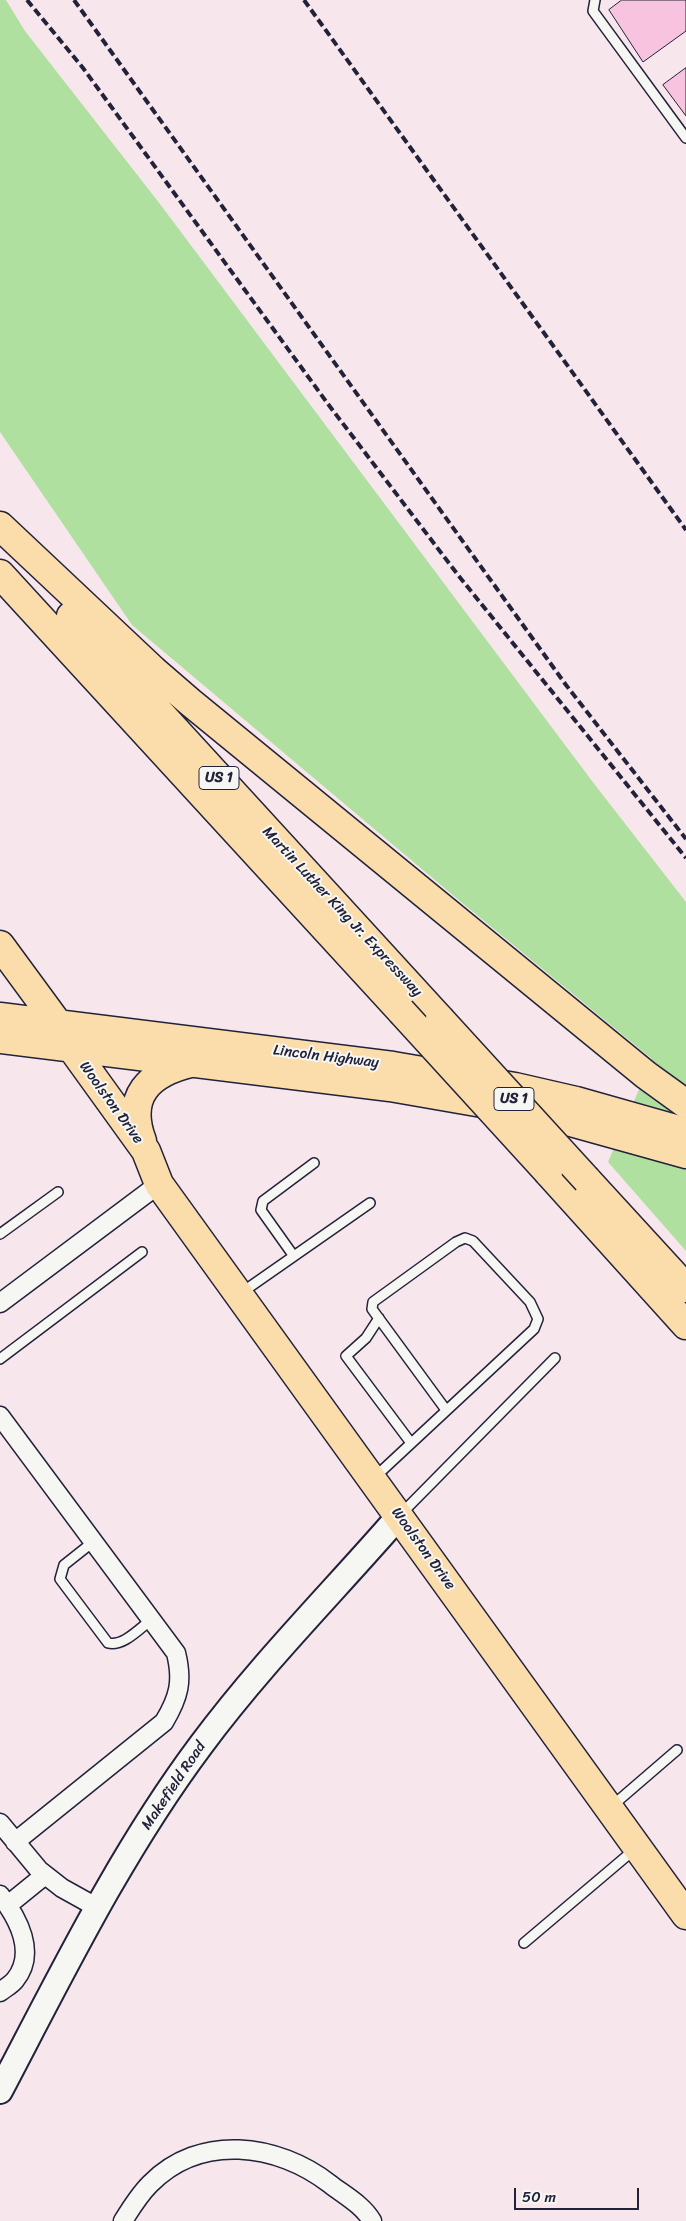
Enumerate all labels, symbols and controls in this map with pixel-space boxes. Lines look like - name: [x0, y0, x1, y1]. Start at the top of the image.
- road number: US 1: [199, 766, 239, 790]
- street label: Martin Luther King Jr. Expressway: [258, 823, 426, 1001]
- street label: Lincoln Highway: [272, 1042, 380, 1072]
- street label: Woolston Drive: [75, 1058, 147, 1148]
- road number: US 1: [494, 1088, 534, 1110]
- street label: Woolston Drive: [387, 1504, 459, 1594]
- street label: Makefield Road: [138, 1739, 210, 1833]
- scale bar: [516, 2178, 641, 2210]
- text: 50 m: [522, 2184, 556, 2210]

